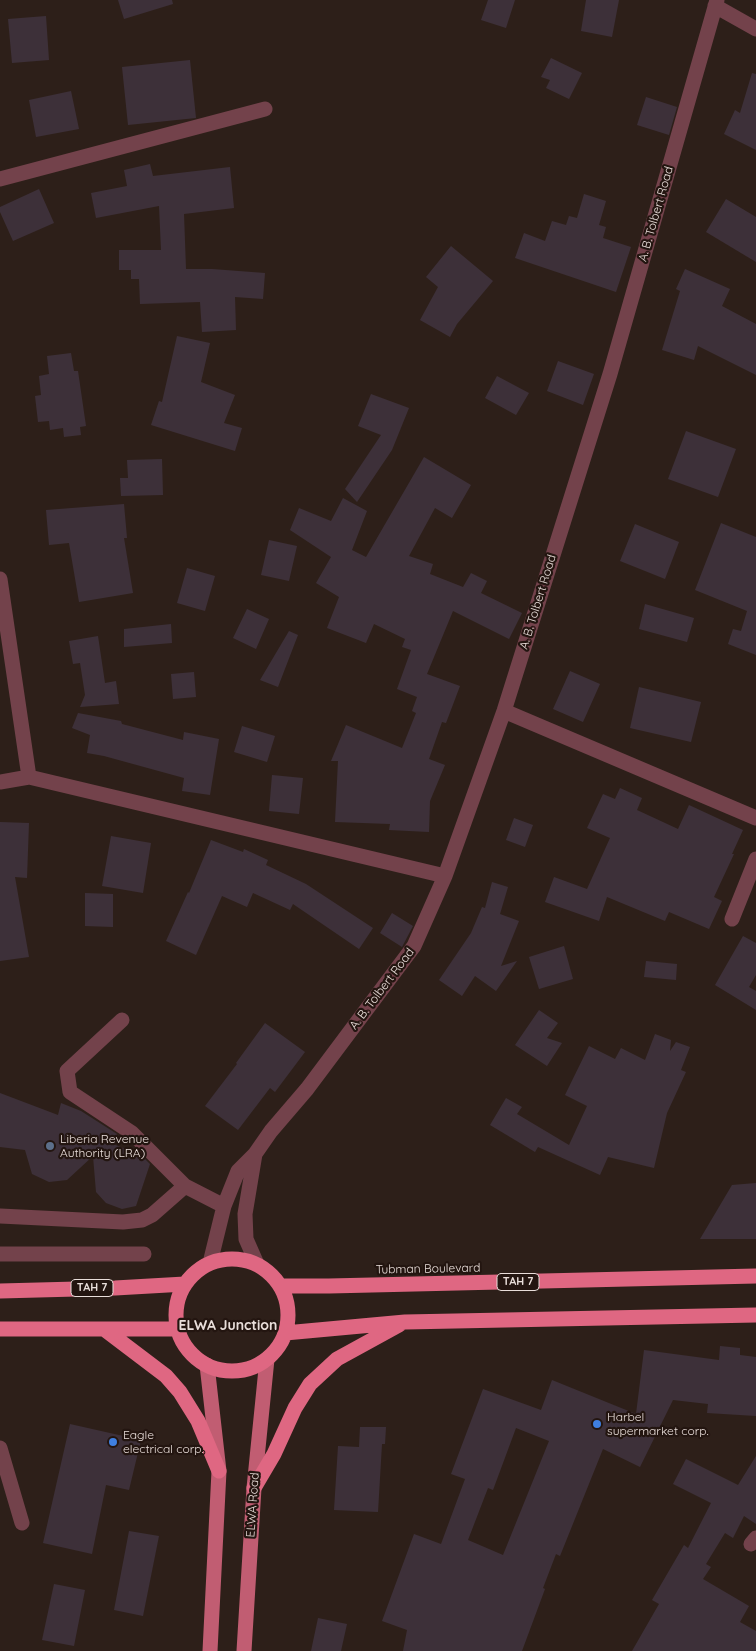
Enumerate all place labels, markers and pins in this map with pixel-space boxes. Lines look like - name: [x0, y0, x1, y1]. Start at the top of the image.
- place label: Liberia Revenue Authority (LRA): [60, 1132, 149, 1160]
- marker: Liberia Revenue Authority (LRA): [44, 1140, 56, 1152]
- place label: Harbel supermarket corp.: [607, 1410, 709, 1438]
- marker: Harbel supermarket corp.: [591, 1418, 603, 1430]
- place label: Eagle electrical corp.: [123, 1428, 204, 1456]
- marker: Eagle electrical corp.: [107, 1436, 119, 1448]

